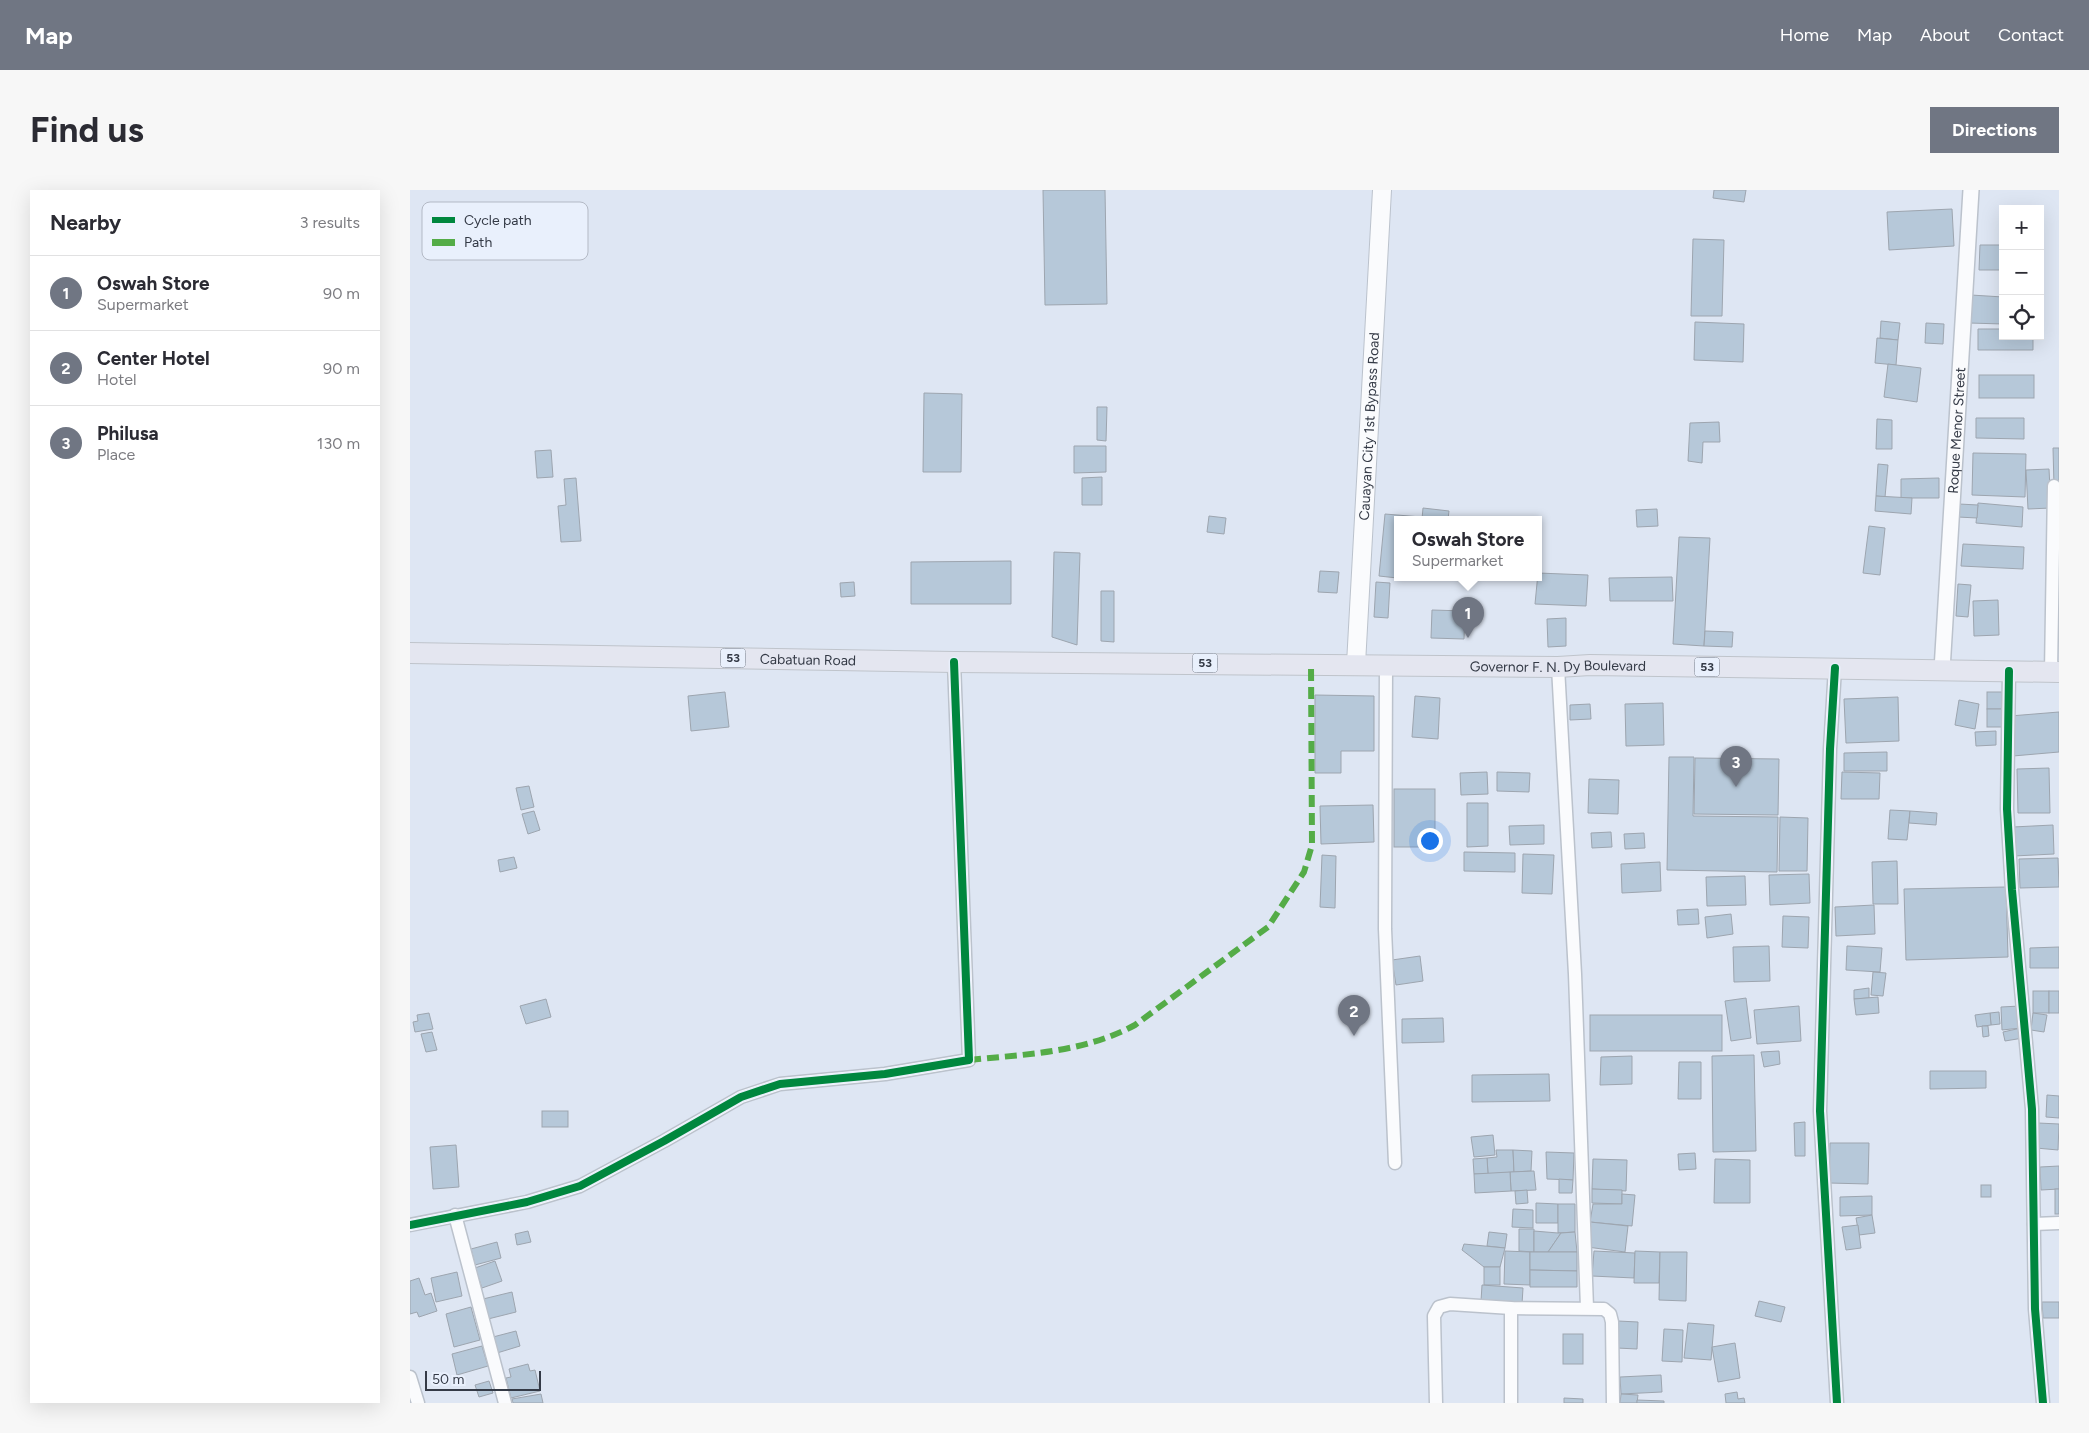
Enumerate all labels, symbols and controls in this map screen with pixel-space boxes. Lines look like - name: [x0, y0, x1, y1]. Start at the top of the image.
- text: Map: [25, 21, 73, 50]
- text: Home: [1780, 24, 1829, 46]
- text: Map: [1857, 24, 1892, 46]
- text: About: [1920, 24, 1970, 46]
- text: Contact: [1998, 24, 2064, 46]
- button: Directions: [1930, 107, 2059, 153]
- text: Find us: [30, 109, 144, 151]
- legend: [422, 202, 588, 260]
- map controls: [1999, 205, 2044, 340]
- button: +: [1999, 205, 2044, 250]
- text: Nearby: [50, 210, 121, 235]
- text: Cycle path: [464, 212, 532, 229]
- text: 3 results: [300, 213, 360, 232]
- text: Path: [464, 234, 492, 251]
- button: −: [1999, 250, 2044, 295]
- text: Oswah Store: [97, 272, 210, 295]
- text: 1: [63, 284, 69, 303]
- text: 90 m: [323, 284, 360, 303]
- text: Supermarket: [97, 295, 189, 314]
- button: locate: [1999, 295, 2044, 340]
- street label: Cauayan City 1st Bypass Road: [1355, 332, 1383, 521]
- text: Center Hotel: [97, 347, 210, 370]
- text: 2: [61, 359, 71, 378]
- text: 90 m: [323, 359, 360, 378]
- street label: Roque Menor Street: [1944, 367, 1969, 494]
- text: Hotel: [97, 370, 137, 389]
- text: Philusa: [97, 422, 159, 445]
- text: 3: [62, 434, 70, 453]
- text: 130 m: [317, 434, 360, 453]
- text: Place: [97, 445, 135, 464]
- popup: [1394, 516, 1542, 581]
- text: Oswah Store: [1412, 528, 1524, 551]
- text: Supermarket: [1412, 551, 1504, 570]
- pin: 1: [1452, 597, 1484, 638]
- road number: 53: [720, 648, 746, 668]
- street label: Cabatuan Road: [760, 650, 856, 669]
- road number: 53: [1192, 653, 1218, 672]
- street label: Governor F. N. Dy Boulevard: [1470, 656, 1646, 676]
- road number: 53: [1694, 658, 1720, 677]
- pin: 3: [1720, 746, 1752, 787]
- your location: [1417, 828, 1443, 854]
- pin: 2: [1338, 995, 1370, 1036]
- scale bar: [425, 1368, 541, 1391]
- text: 50 m: [432, 1371, 464, 1388]

